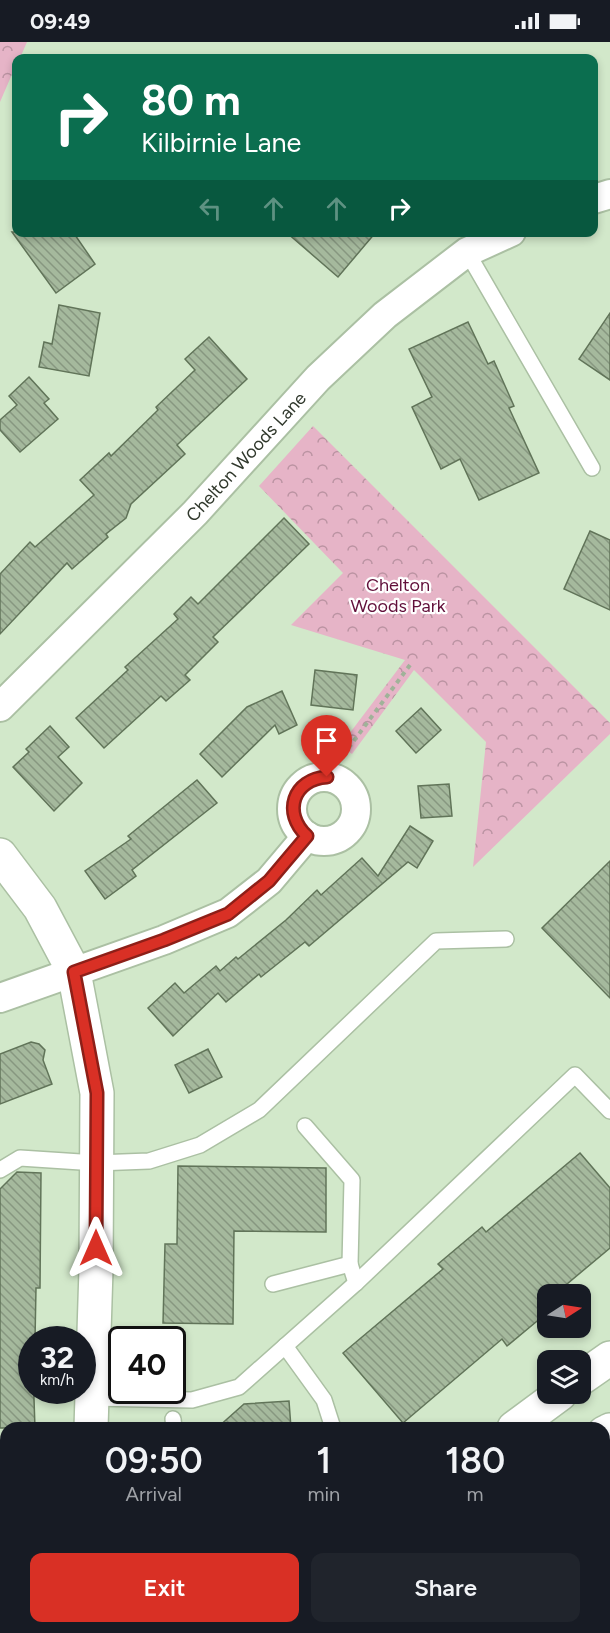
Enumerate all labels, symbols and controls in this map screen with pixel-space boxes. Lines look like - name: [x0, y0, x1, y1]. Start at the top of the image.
- text: 09:49: [30, 8, 90, 35]
- text: 80 m: [141, 75, 241, 126]
- icon: right: [42, 78, 120, 156]
- text: Kilbirnie Lane: [141, 126, 301, 159]
- icon: left: [194, 192, 227, 225]
- icon: ahead: [257, 192, 290, 225]
- icon: ahead: [320, 192, 353, 225]
- icon: right: [383, 192, 416, 225]
- street label: Chelton Woods Lane: [182, 387, 311, 526]
- park label: Chelton Woods Park: [350, 574, 446, 617]
- pin: [301, 715, 352, 777]
- icon: arrive: [310, 724, 343, 757]
- position arrow: [64, 1216, 128, 1280]
- north arrow: [537, 1284, 591, 1338]
- map controls: [537, 1284, 591, 1404]
- speed limit sign: 40: [108, 1326, 186, 1404]
- text: 32: [40, 1339, 74, 1376]
- button: layers: [537, 1350, 591, 1404]
- text: km/h: [40, 1371, 74, 1389]
- text: 09:50: [105, 1439, 203, 1482]
- text: 1: [316, 1439, 331, 1482]
- text: 180: [445, 1439, 505, 1482]
- text: Arrival: [125, 1482, 182, 1506]
- text: min: [307, 1482, 340, 1506]
- text: m: [467, 1482, 484, 1506]
- button: Exit: [30, 1553, 299, 1622]
- button: Share: [311, 1553, 580, 1622]

